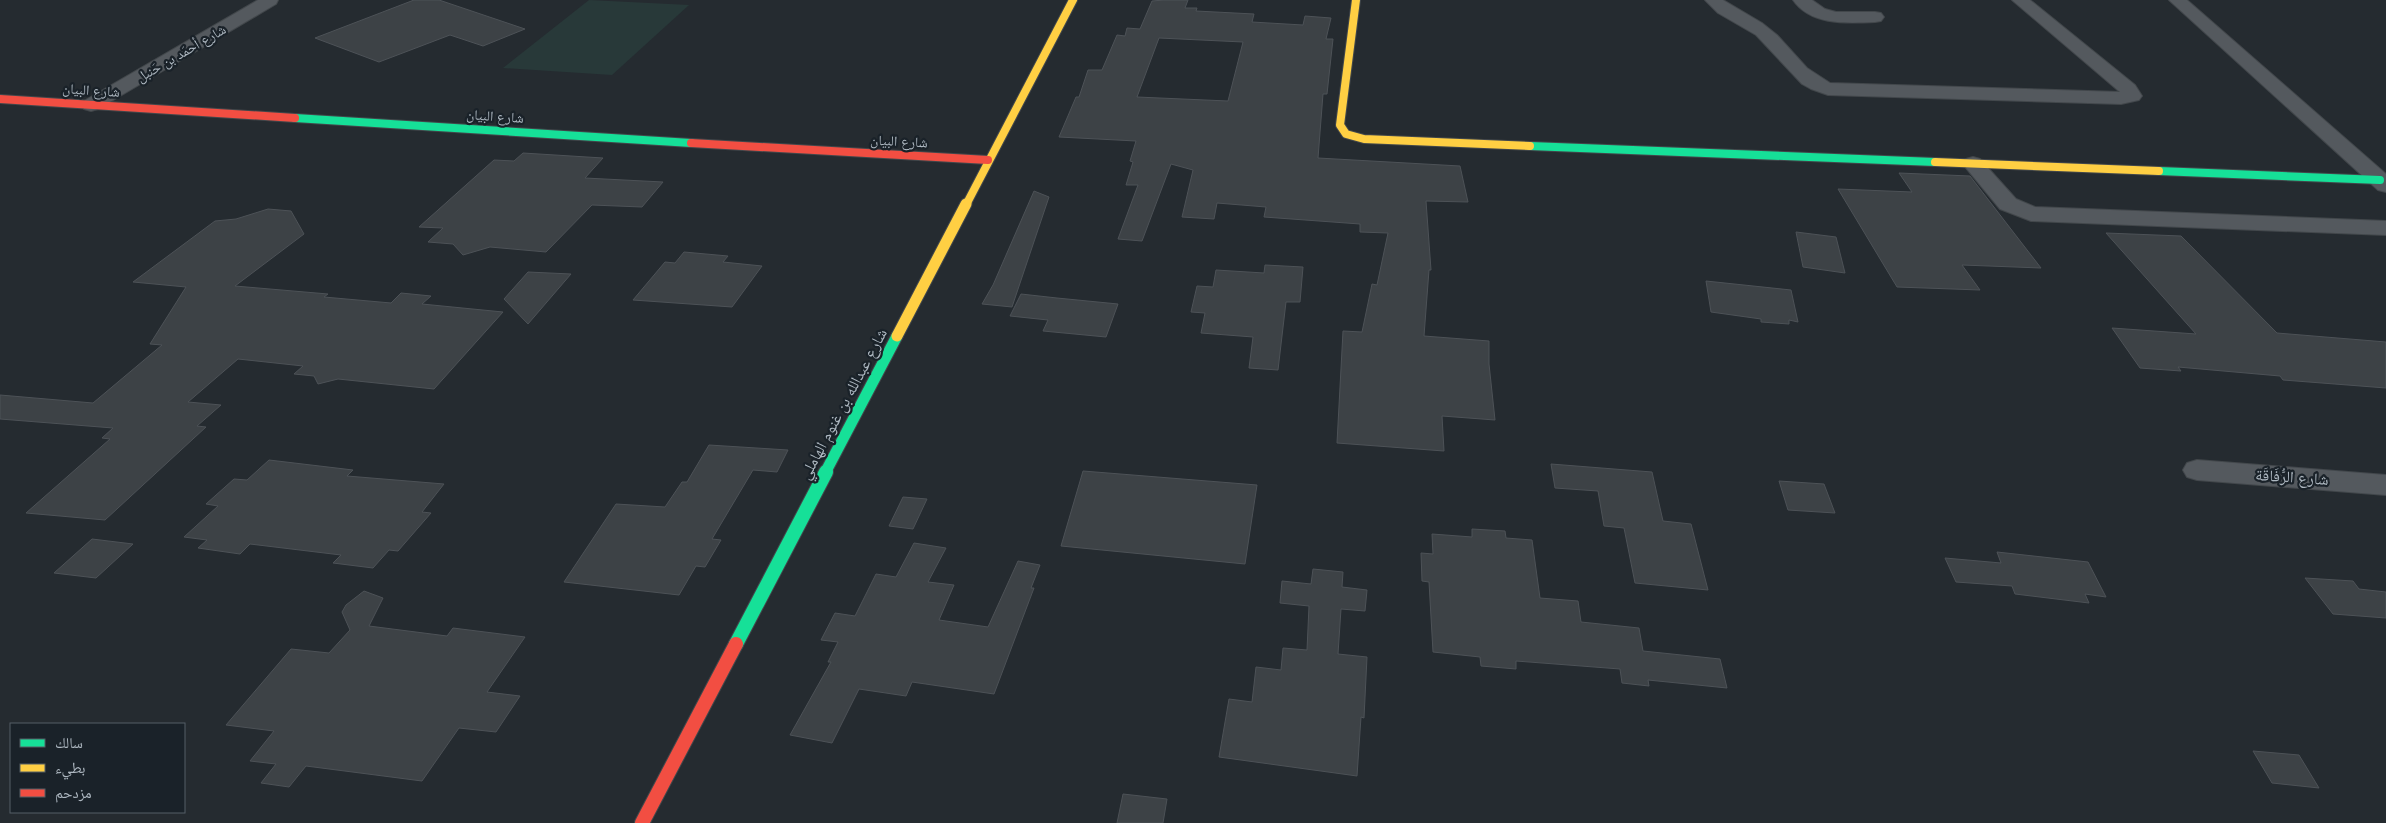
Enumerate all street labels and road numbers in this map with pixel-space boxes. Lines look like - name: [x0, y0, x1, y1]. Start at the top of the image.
- street label: شارع أحمَد بن حَنبل: [134, 21, 229, 87]
- street label: شارع البيان: [62, 80, 120, 102]
- street label: شارع البيان: [466, 106, 524, 128]
- street label: شارع البيان: [870, 132, 928, 152]
- street label: شارع عبدالله بن غنوم الهاملي: [796, 326, 894, 484]
- street label: شارع الرُّفَاقَة: [2255, 465, 2329, 490]

